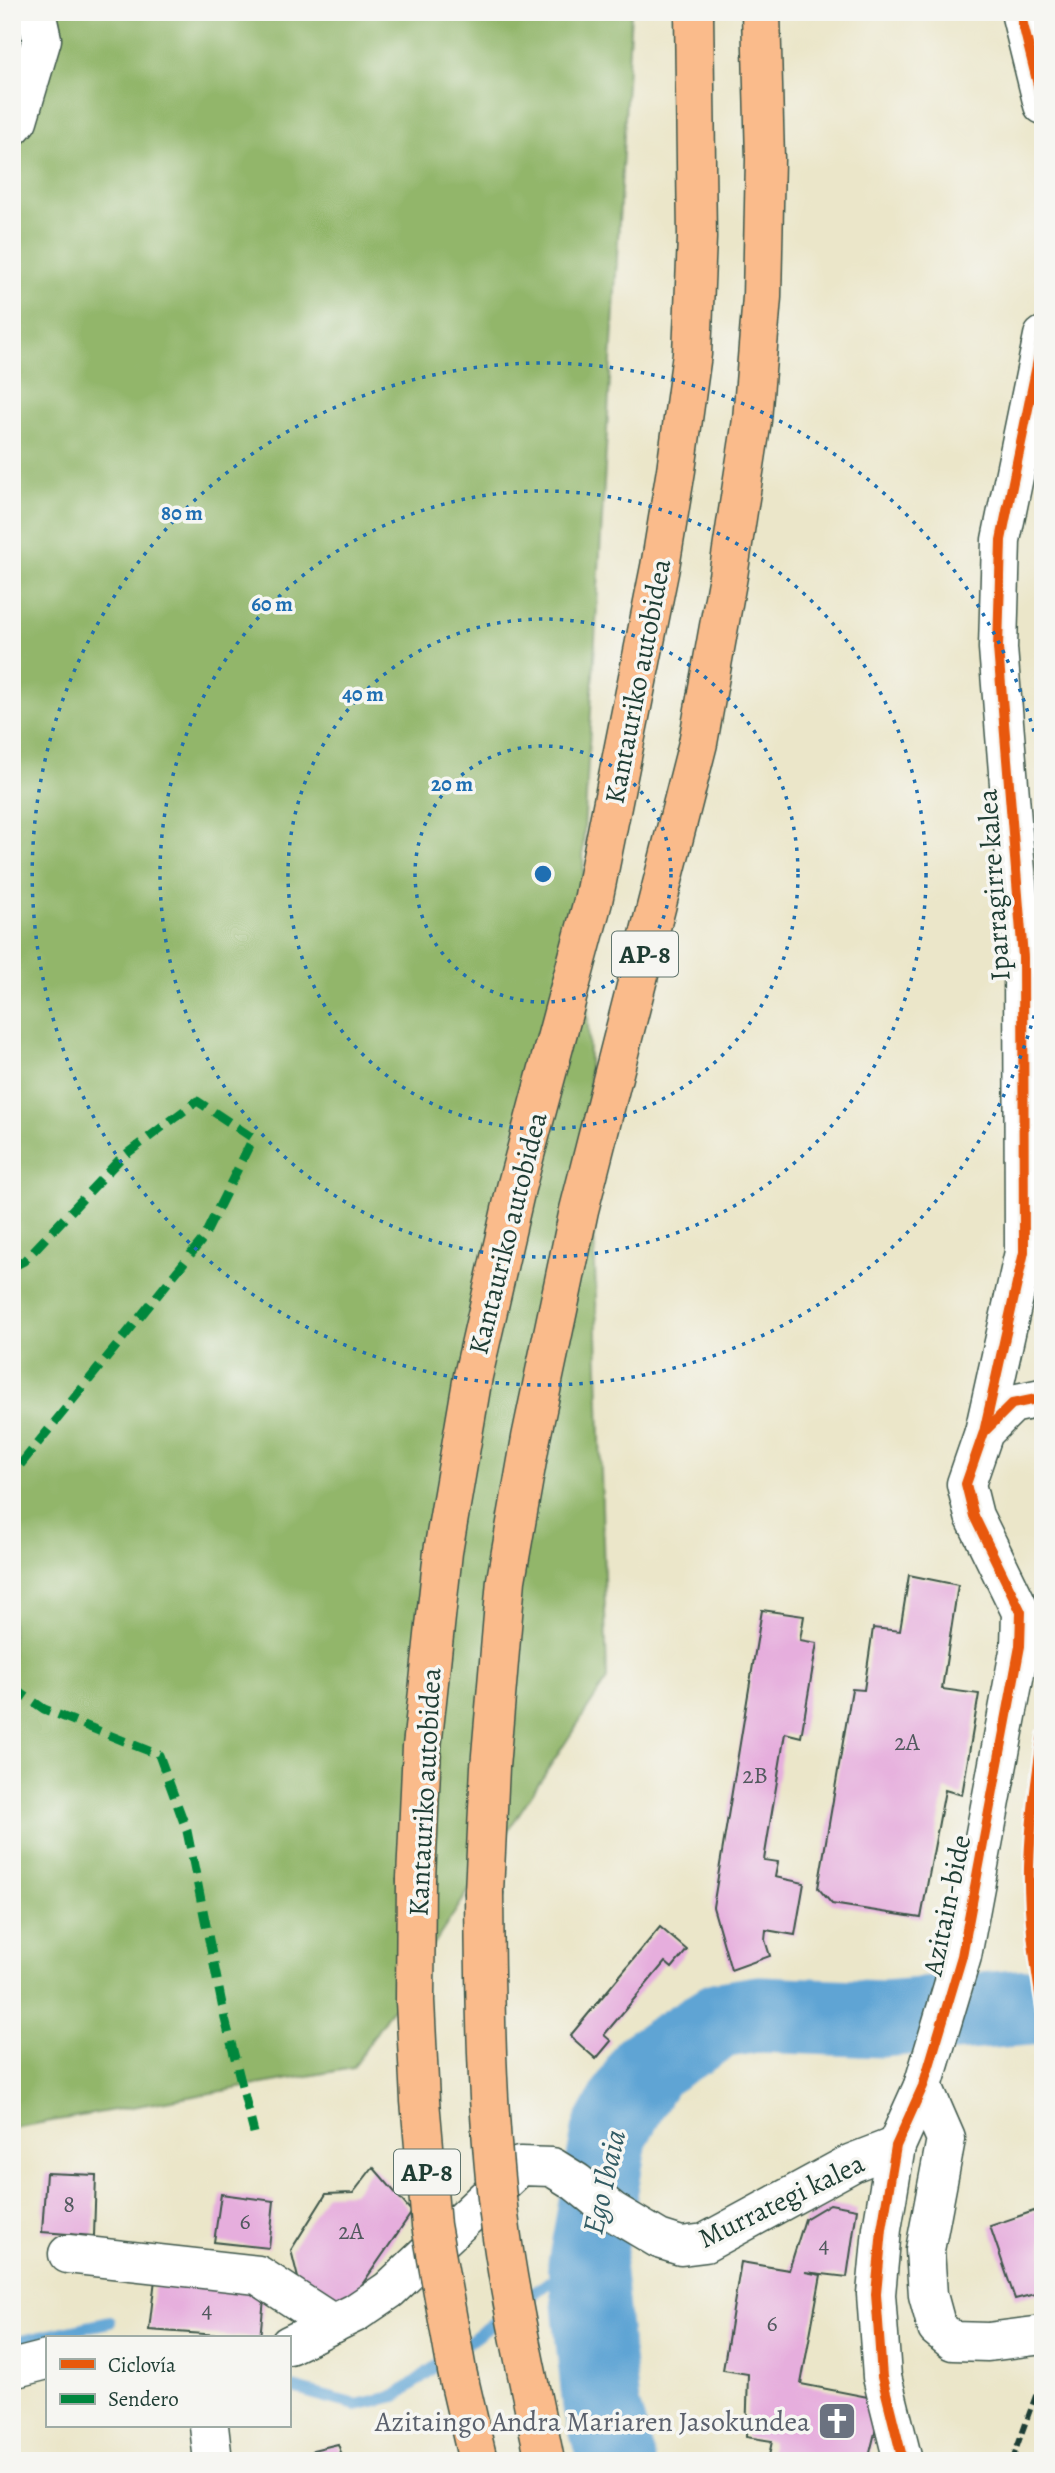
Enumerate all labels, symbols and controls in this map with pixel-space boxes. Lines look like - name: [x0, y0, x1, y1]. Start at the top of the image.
- text: 80 m: [161, 499, 203, 527]
- street label: Kantauriko autobidea: [596, 555, 680, 807]
- text: 60 m: [251, 590, 293, 618]
- text: 40 m: [342, 680, 384, 708]
- text: 20 m: [431, 770, 473, 798]
- street label: Iparragirre kalea: [968, 788, 1020, 982]
- centre of rings: [531, 862, 555, 886]
- road number: AP-8: [612, 931, 678, 976]
- street label: Kantauriko autobidea: [459, 1108, 556, 1359]
- street label: Kantauriko autobidea: [400, 1667, 450, 1917]
- house number: 2A: [894, 1726, 921, 1758]
- house number: 2B: [742, 1759, 768, 1791]
- street label: Azitain-bide: [913, 1831, 980, 1980]
- water label: Ego Ibaia: [573, 2126, 635, 2238]
- street label: Murrategi kalea: [692, 2144, 871, 2258]
- road number: AP-8: [394, 2150, 460, 2194]
- house number: 8: [63, 2188, 75, 2220]
- house number: 6: [239, 2205, 251, 2237]
- house number: 2A: [338, 2215, 365, 2247]
- house number: 4: [819, 2228, 830, 2260]
- house number: 4: [202, 2293, 213, 2325]
- house number: 6: [766, 2307, 778, 2339]
- legend: [46, 2336, 290, 2428]
- text: Ciclovía: [108, 2351, 176, 2379]
- text: Sendero: [108, 2385, 179, 2413]
- church icon: Azitaingo Andra Mariaren Jasokundea: [816, 2400, 858, 2442]
- place label: Azitaingo Andra Mariaren Jasokundea: [374, 2403, 810, 2441]

